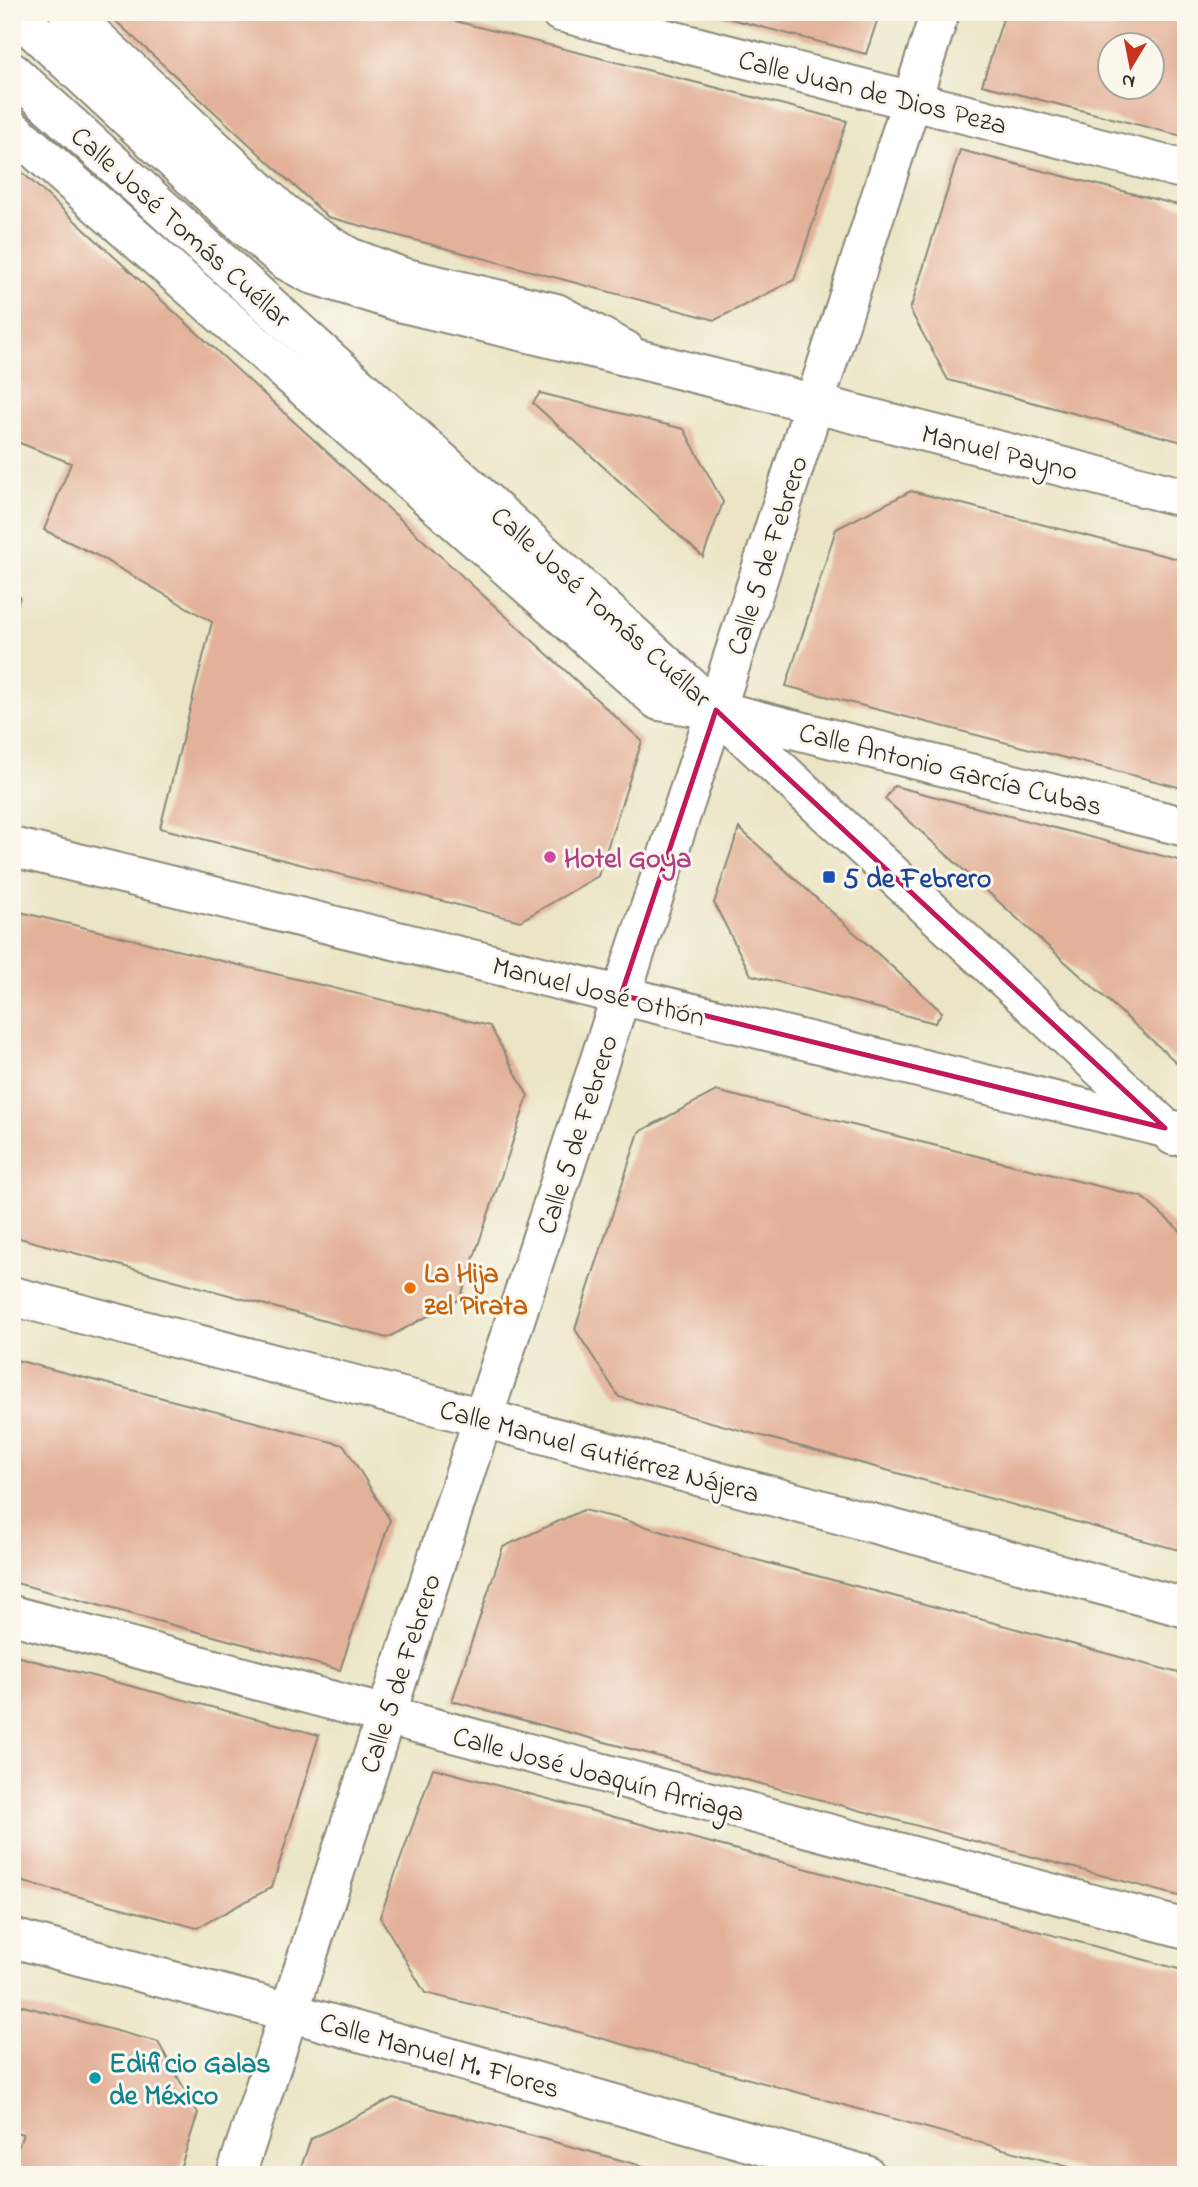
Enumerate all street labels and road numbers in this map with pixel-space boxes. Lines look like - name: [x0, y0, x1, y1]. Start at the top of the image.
- street label: Calle Juan de Dios Peza: [733, 41, 1011, 148]
- street label: Calle José Tomás Cuéllar: [60, 118, 300, 339]
- street label: Manuel Payno: [917, 415, 1082, 494]
- street label: Calle 5 de Febrero: [718, 451, 821, 661]
- street label: Calle José Tomás Cuéllar: [480, 498, 720, 719]
- street label: Calle Antonio García Cubas: [794, 714, 1106, 829]
- street label: Manuel José Othón: [488, 947, 709, 1040]
- street label: Calle 5 de Febrero: [528, 1030, 631, 1240]
- street label: Calle Manuel Gutiérrez Nájera: [435, 1391, 764, 1516]
- street label: Calle 5 de Febrero: [351, 1569, 454, 1779]
- street label: Calle José Joaquín Arriaga: [448, 1718, 749, 1835]
- street label: Calle Manuel M. Flores: [314, 2003, 564, 2111]

